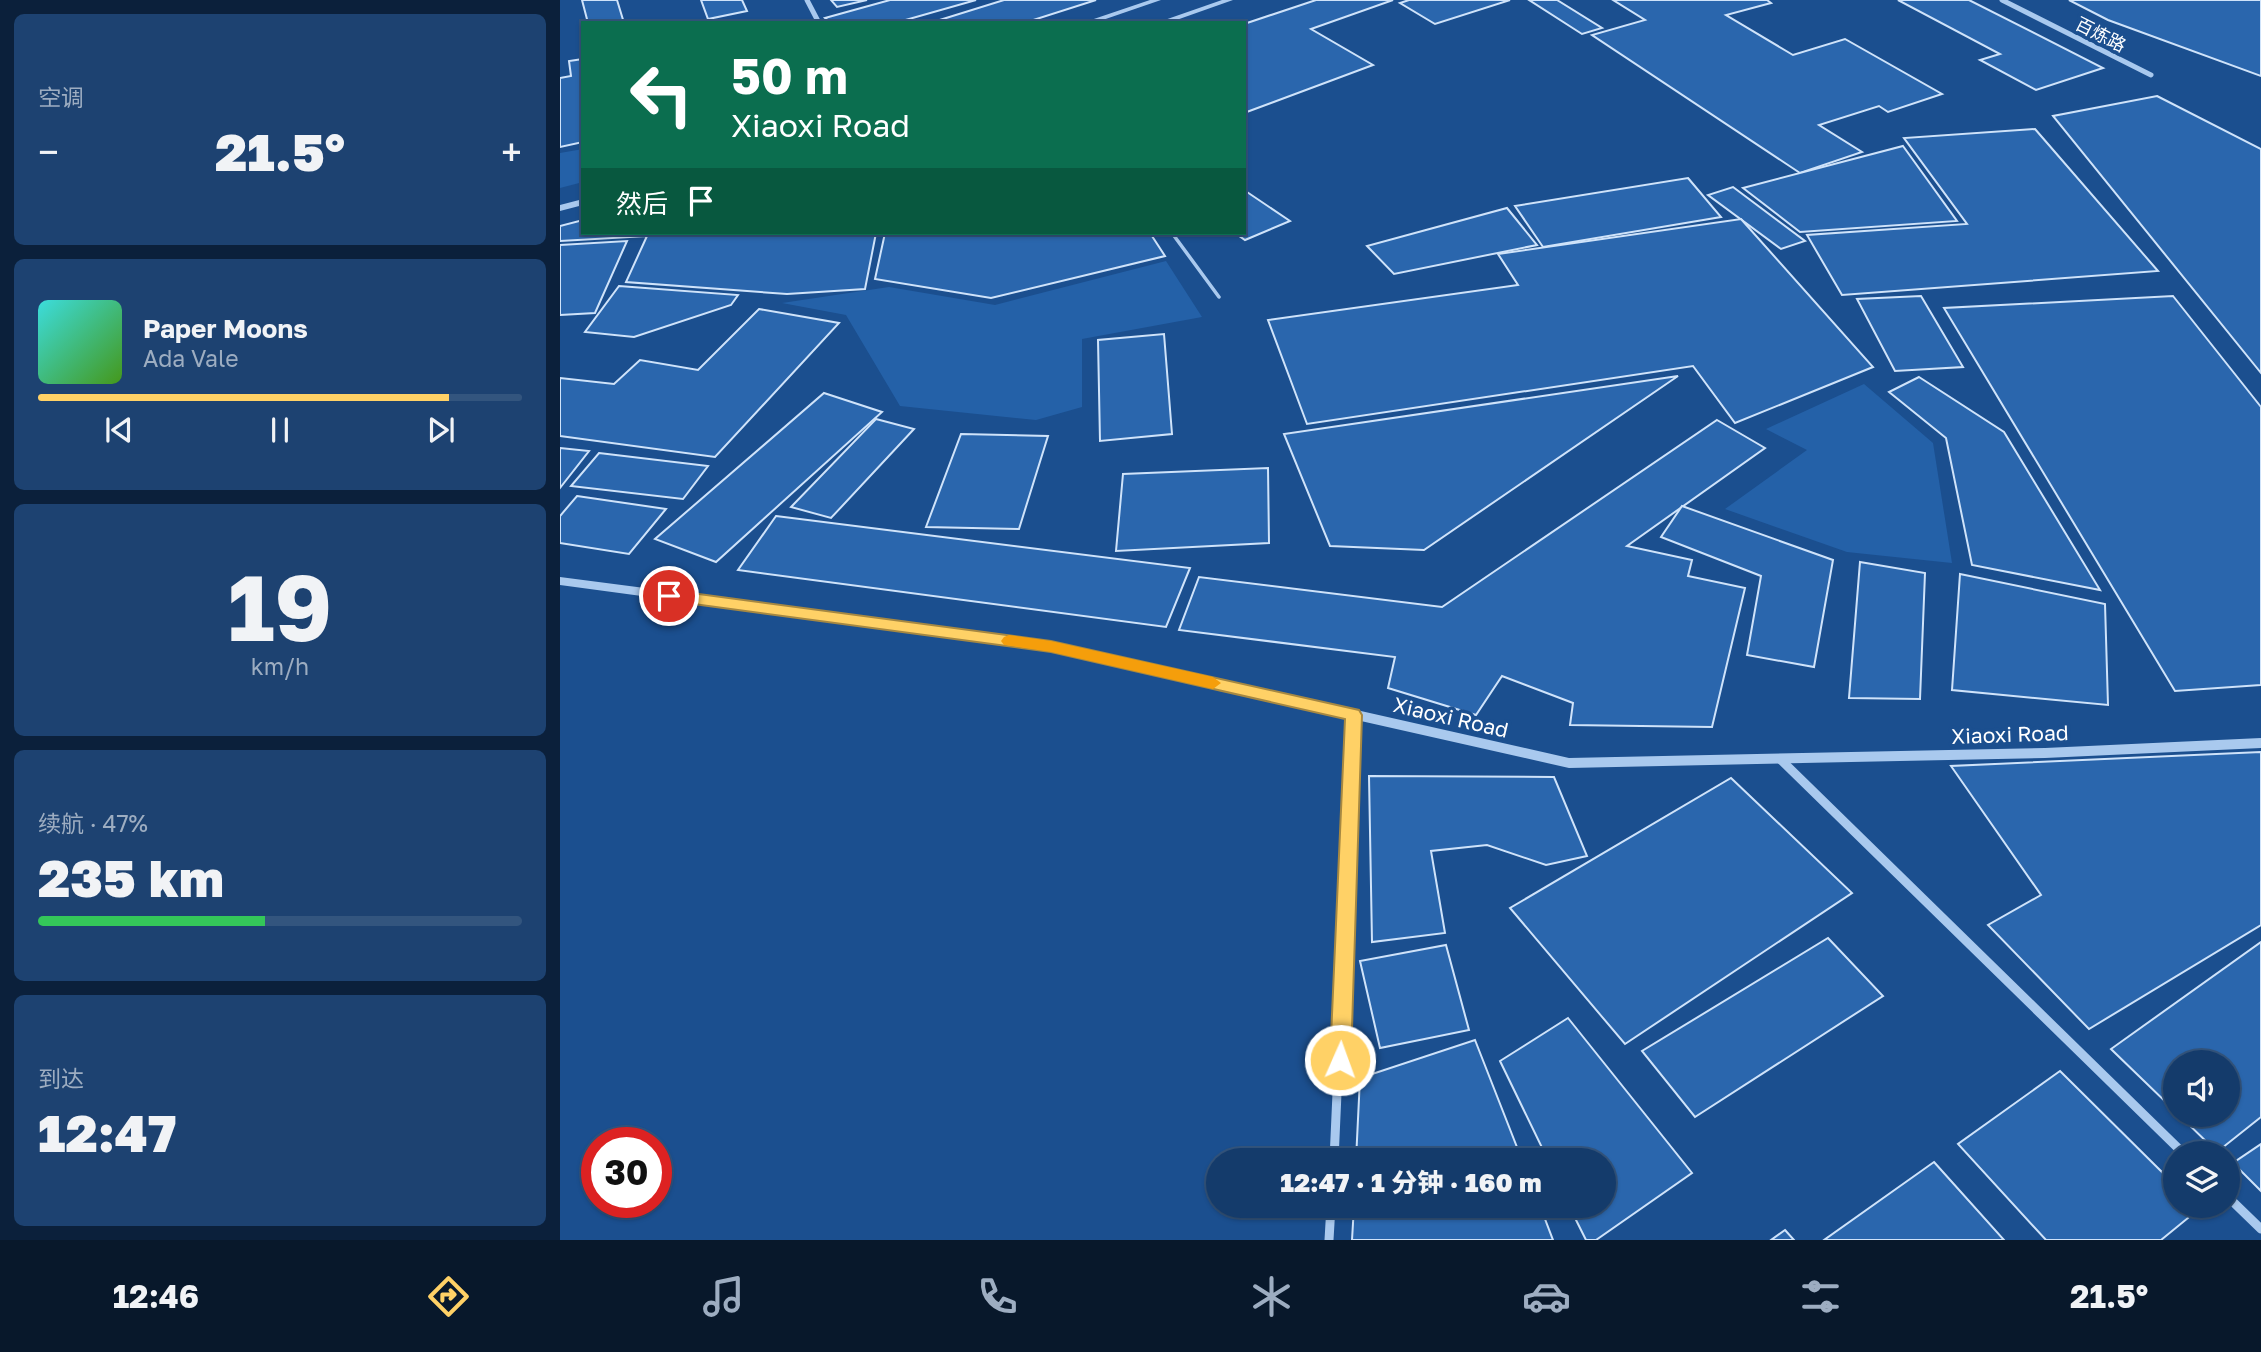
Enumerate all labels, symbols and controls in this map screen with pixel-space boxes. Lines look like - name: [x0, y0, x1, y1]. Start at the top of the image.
- street label: 百炼路: [2072, 12, 2130, 56]
- text: 50 m: [731, 46, 848, 105]
- icon: left: [616, 49, 707, 140]
- text: 空调: [38, 83, 84, 111]
- text: Xiaoxi Road: [731, 106, 910, 144]
- text: 21.5°: [215, 120, 345, 182]
- text: −: [38, 129, 59, 174]
- text: +: [501, 129, 522, 174]
- icon: arrive: [682, 182, 720, 220]
- text: 然后: [616, 188, 668, 219]
- text: Paper Moons: [143, 313, 308, 344]
- text: Ada Vale: [143, 344, 239, 372]
- icon: previous: [100, 411, 138, 449]
- icon: pause: [261, 411, 299, 449]
- icon: next: [422, 411, 460, 449]
- text: 19: [228, 552, 332, 661]
- pin: [639, 566, 699, 626]
- icon: arrive: [650, 577, 688, 615]
- text: km/h: [251, 652, 309, 680]
- street label: Xiaoxi Road: [1391, 691, 1511, 743]
- street label: Xiaoxi Road: [1951, 719, 2069, 749]
- text: 续航 · 47%: [38, 809, 148, 837]
- text: 235 km: [38, 846, 224, 908]
- position arrow: [1303, 1023, 1377, 1097]
- map controls: [2163, 1050, 2240, 1218]
- button: sound: [2163, 1050, 2240, 1127]
- text: 到达: [38, 1064, 84, 1092]
- text: 12:47: [38, 1101, 176, 1163]
- speed limit sign: 30: [581, 1127, 672, 1218]
- button: layers: [2163, 1141, 2240, 1218]
- text: 12:47 · 1 分钟 · 160 m: [1280, 1167, 1542, 1198]
- icon: directions: [424, 1272, 473, 1321]
- icon: music: [699, 1272, 748, 1321]
- icon: phone: [973, 1272, 1022, 1321]
- icon: climate: [1247, 1272, 1296, 1321]
- icon: car: [1522, 1272, 1571, 1321]
- icon: filters: [1796, 1272, 1845, 1321]
- text: 12:46: [113, 1277, 199, 1315]
- text: 21.5°: [2070, 1277, 2148, 1315]

